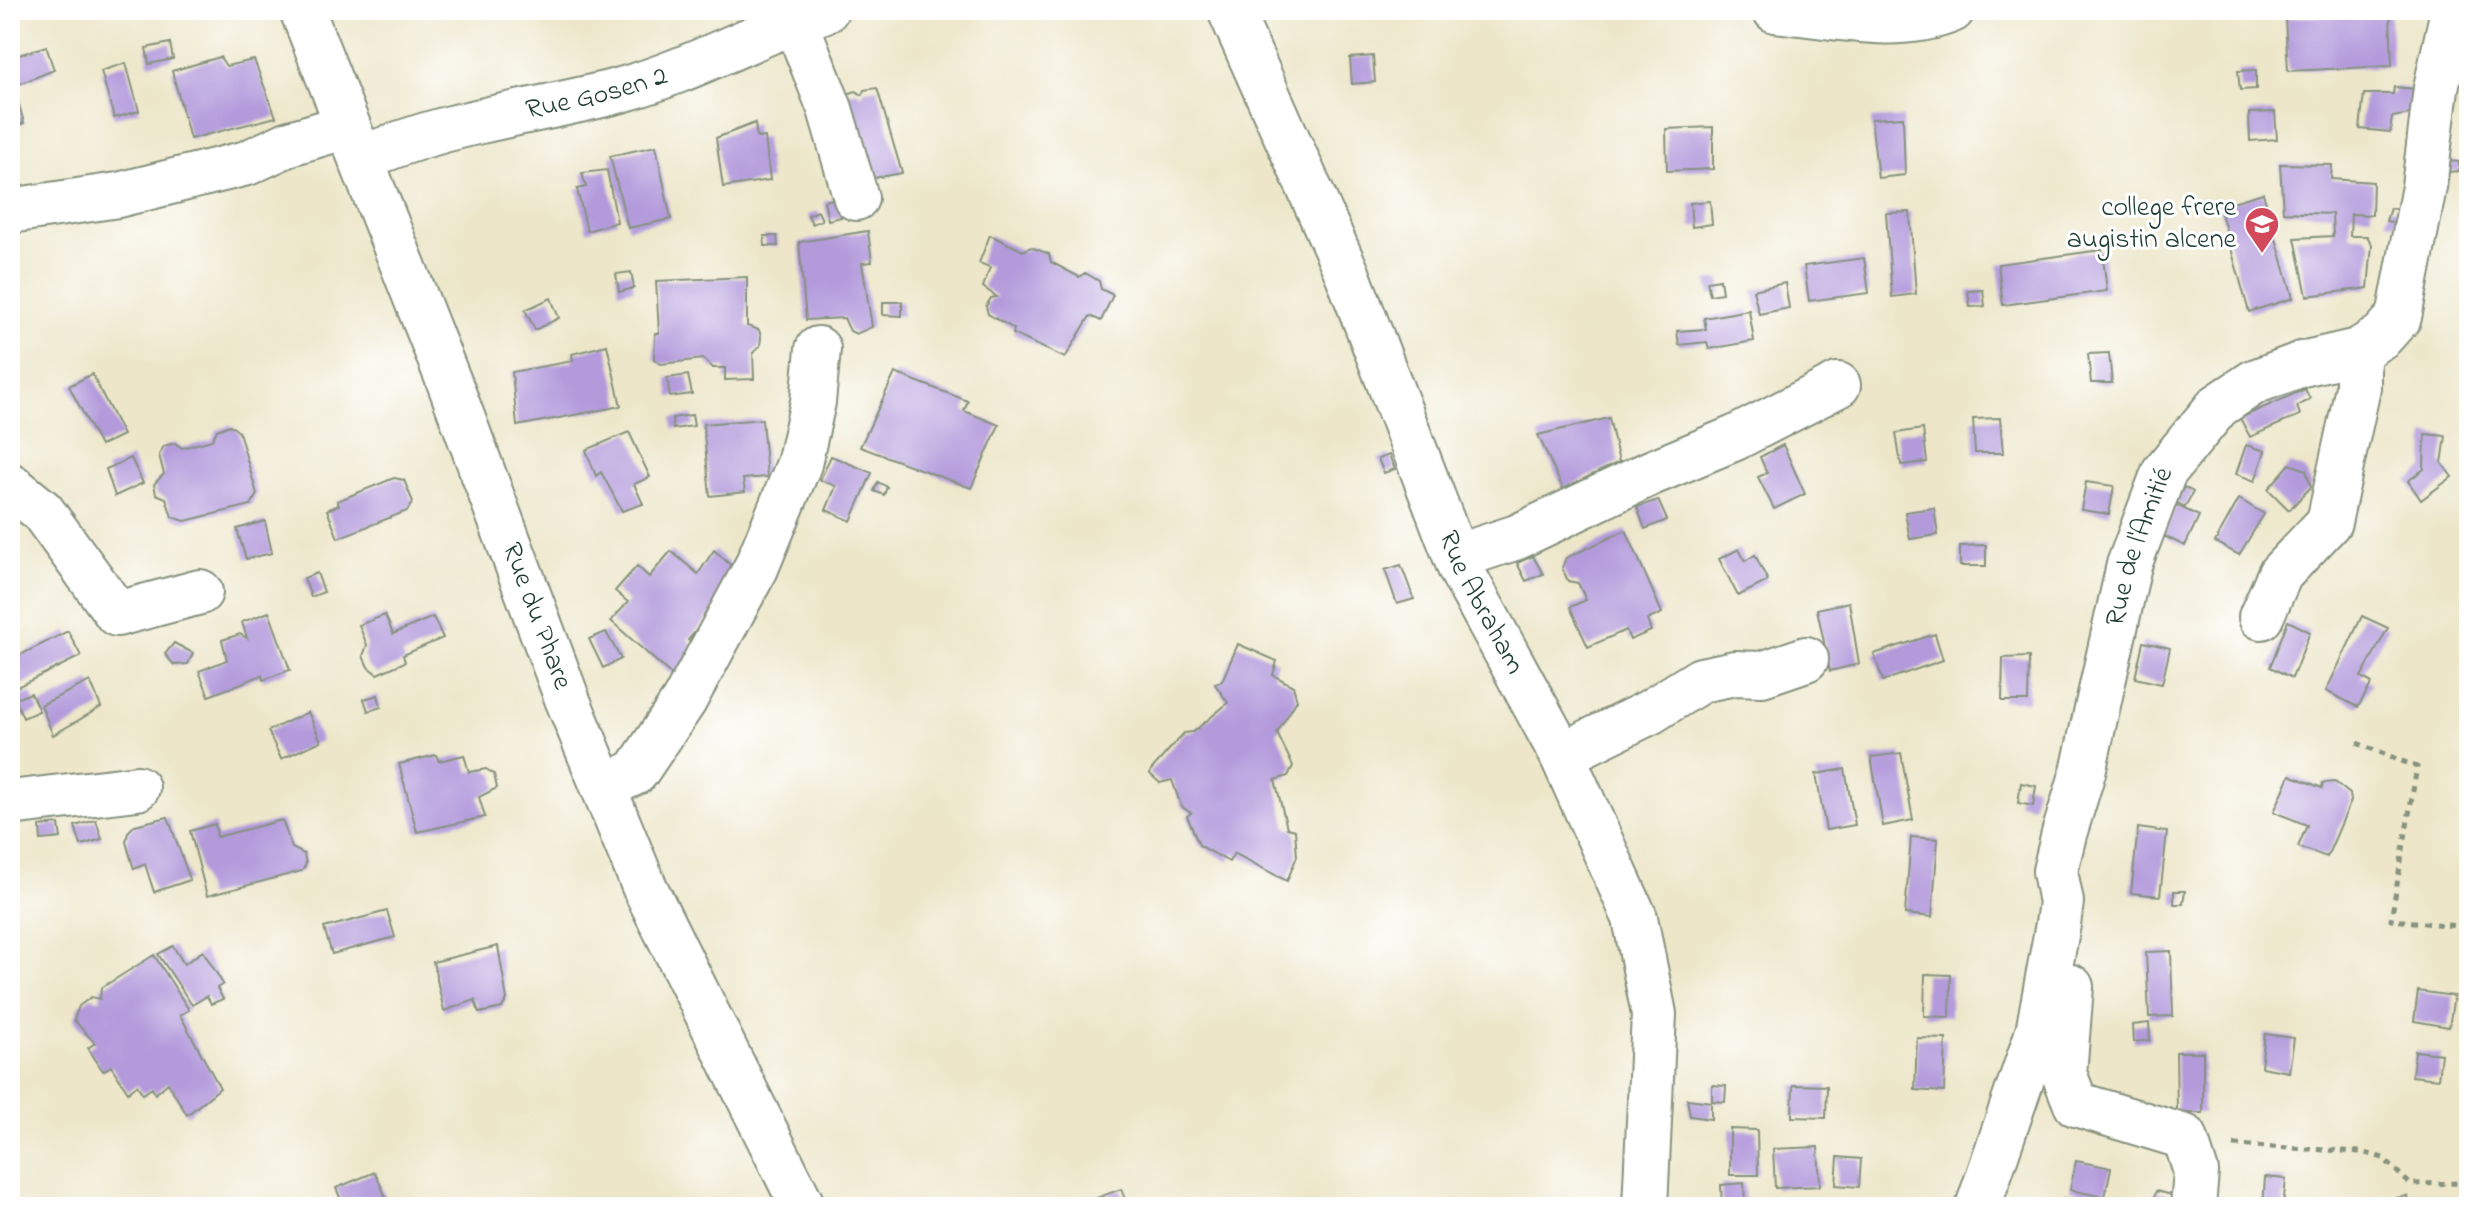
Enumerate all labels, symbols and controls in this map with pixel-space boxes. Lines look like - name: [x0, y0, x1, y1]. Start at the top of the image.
- street label: Rue Gosen 2: [522, 56, 673, 131]
- place label: college frere augistin alcene: [2067, 188, 2236, 261]
- school or university icon: college frere augistin alcene: [2243, 205, 2281, 255]
- street label: Rue de l'Amitié: [2096, 461, 2185, 630]
- street label: Rue Abraham: [1427, 525, 1535, 682]
- street label: Rue du Phare: [490, 537, 583, 696]

